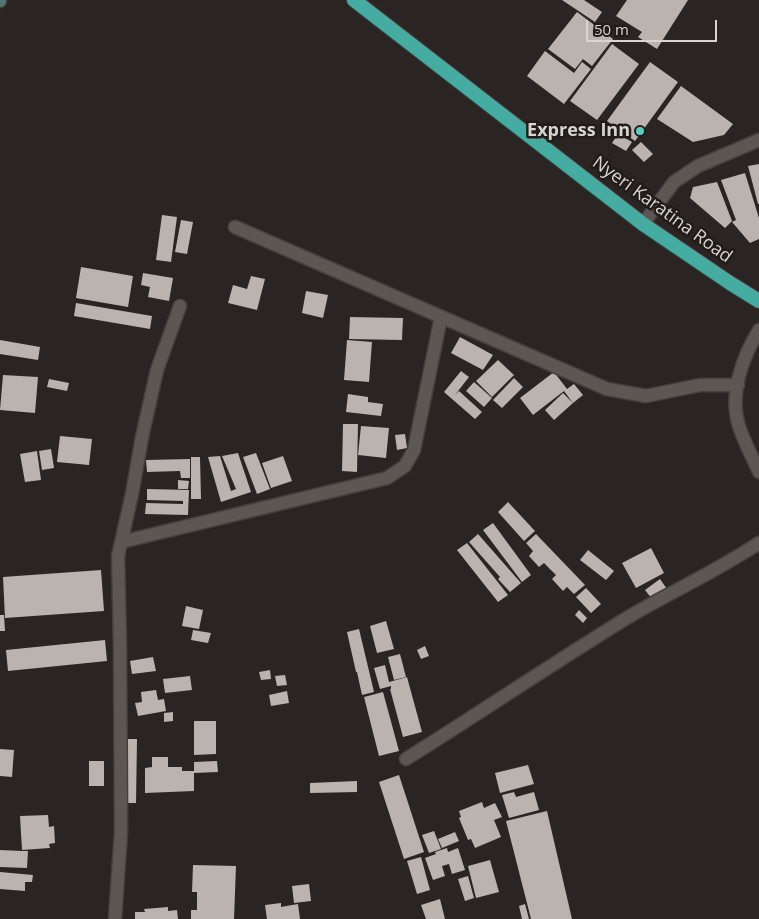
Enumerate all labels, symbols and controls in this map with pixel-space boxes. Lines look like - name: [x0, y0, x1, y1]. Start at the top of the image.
- scale bar: [589, 10, 720, 42]
- text: 50 m: [594, 19, 629, 39]
- place label: Express Inn: [527, 120, 630, 142]
- marker: Express Inn: [634, 125, 646, 137]
- street label: Nyeri Karatina Road: [588, 152, 736, 268]

